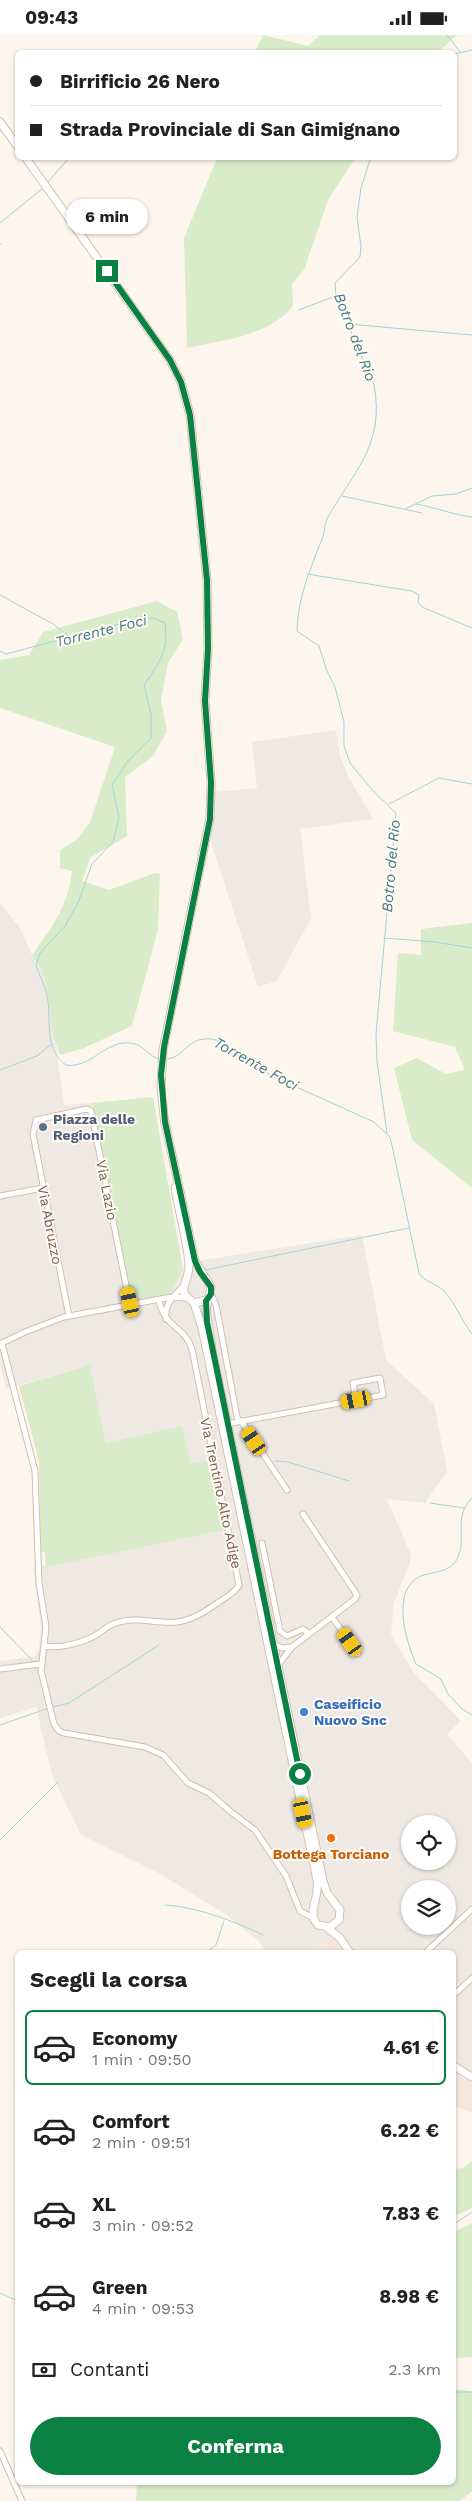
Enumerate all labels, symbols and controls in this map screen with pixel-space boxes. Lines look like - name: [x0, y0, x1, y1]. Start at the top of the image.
- text: 09:43: [25, 6, 78, 29]
- text: Birrificio 26 Nero: [60, 70, 220, 93]
- text: Strada Provinciale di San Gimignano: [60, 118, 400, 141]
- callout: 6 min: [66, 199, 148, 233]
- text: 6 min: [85, 207, 129, 226]
- route end: [96, 260, 118, 282]
- water label: Botro del Rio: [330, 290, 380, 384]
- water label: Torrente Foci: [53, 611, 150, 651]
- water label: Botro del Rio: [378, 819, 404, 913]
- water label: Torrente Foci: [211, 1033, 302, 1095]
- place label: Piazza delle Regioni: [53, 1111, 135, 1143]
- marker: Piazza delle Regioni: [37, 1121, 49, 1133]
- street label: Via Lazio: [93, 1158, 121, 1222]
- street label: Via Abruzzo: [34, 1184, 66, 1266]
- car: [119, 1286, 140, 1318]
- car: [339, 1390, 372, 1410]
- street label: Via Trentino Alto Adige: [197, 1416, 245, 1570]
- car: [239, 1424, 268, 1458]
- car: [335, 1625, 364, 1659]
- place label: Caseificio Nuovo Snc: [314, 1696, 387, 1728]
- marker: Caseificio Nuovo Snc: [298, 1706, 310, 1718]
- route start: [289, 1763, 311, 1785]
- car: [292, 1797, 313, 1829]
- map controls: [401, 1815, 456, 1935]
- button: locate: [401, 1815, 456, 1870]
- marker: Bottega Torciano: [325, 1832, 337, 1844]
- place label: Bottega Torciano: [273, 1846, 389, 1862]
- button: layers: [401, 1880, 456, 1935]
- text: Scegli la corsa: [30, 1967, 187, 1992]
- icon: car: [32, 2025, 77, 2070]
- text: Economy: [92, 2027, 177, 2050]
- text: 4.61 €: [383, 2036, 439, 2059]
- text: 1 min · 09:50: [92, 2050, 191, 2069]
- icon: car: [32, 2108, 77, 2153]
- text: Comfort: [92, 2110, 170, 2133]
- text: 6.22 €: [380, 2119, 439, 2142]
- text: 2 min · 09:51: [92, 2133, 191, 2152]
- icon: car: [32, 2191, 77, 2236]
- text: XL: [92, 2193, 116, 2216]
- text: 7.83 €: [382, 2202, 439, 2225]
- text: 3 min · 09:52: [92, 2216, 194, 2235]
- icon: car: [32, 2274, 77, 2319]
- text: Green: [92, 2276, 148, 2299]
- text: 8.98 €: [379, 2285, 439, 2308]
- text: 4 min · 09:53: [92, 2299, 194, 2318]
- icon: cash: [30, 2356, 58, 2384]
- text: Contanti: [70, 2358, 149, 2381]
- text: 2.3 km: [388, 2360, 441, 2379]
- button: Conferma: [30, 2417, 441, 2475]

